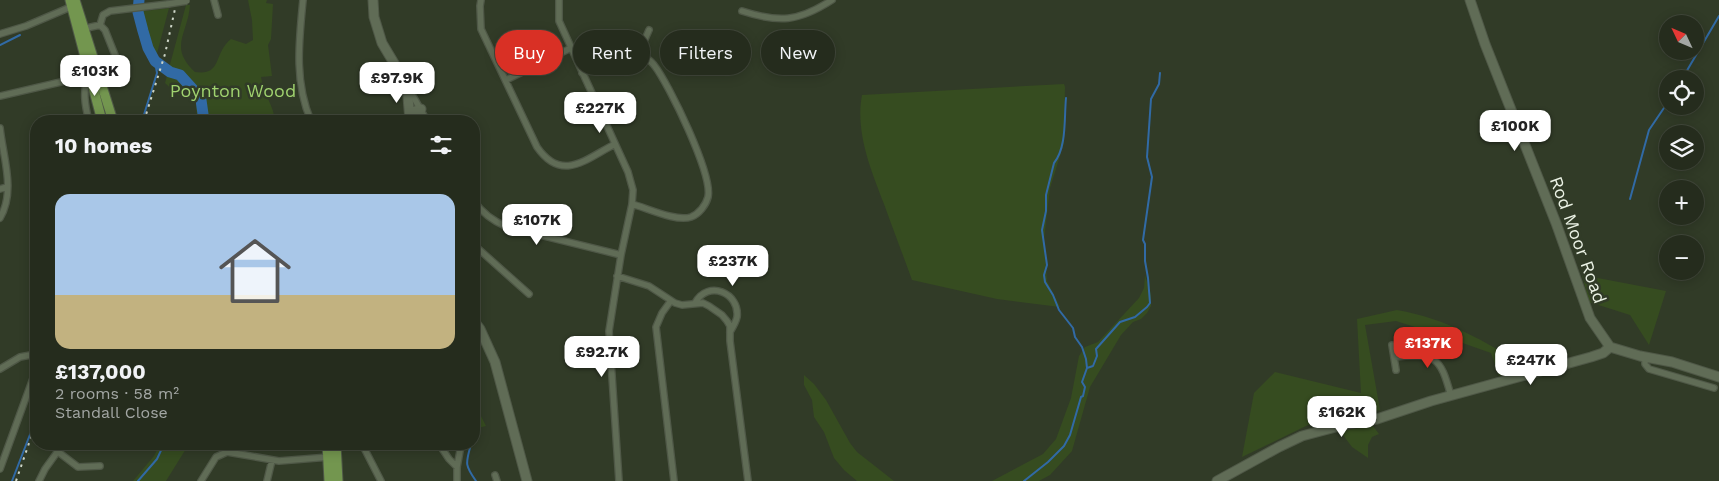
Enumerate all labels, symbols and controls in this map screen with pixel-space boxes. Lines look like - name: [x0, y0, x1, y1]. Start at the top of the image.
- north arrow: [1659, 15, 1704, 60]
- map controls: [1659, 15, 1704, 280]
- chip: Buy: [495, 30, 563, 75]
- chip: Rent: [573, 30, 650, 75]
- chip: Filters: [660, 30, 751, 75]
- chip: New: [761, 30, 835, 75]
- pin: £103K: [60, 54, 130, 97]
- text: £103K: [71, 61, 119, 80]
- pin: £97.9K: [356, 62, 438, 104]
- text: £97.9K: [371, 68, 423, 87]
- button: locate: [1659, 70, 1704, 115]
- park label: Poynton Wood: [170, 80, 296, 101]
- pin: £227K: [565, 92, 635, 134]
- text: £227K: [575, 98, 625, 117]
- pin: £100K: [1480, 110, 1550, 152]
- text: £100K: [1491, 116, 1539, 135]
- button: layers: [1659, 125, 1704, 170]
- icon: filters: [427, 131, 455, 159]
- text: 10 homes: [55, 133, 152, 158]
- street label: Rod Moor Road: [1546, 173, 1611, 306]
- button: +: [1659, 180, 1704, 225]
- pin: £107K: [502, 204, 572, 246]
- text: £107K: [513, 210, 561, 229]
- icon: home: [210, 226, 300, 316]
- button: −: [1659, 235, 1704, 280]
- pin: £237K: [698, 244, 768, 287]
- text: £237K: [708, 251, 758, 270]
- pin: £137K: [1393, 326, 1463, 369]
- text: £137K: [1405, 333, 1451, 352]
- pin: £92.7K: [561, 336, 643, 378]
- text: £92.7K: [576, 342, 628, 361]
- pin: £247K: [1496, 344, 1566, 386]
- text: £247K: [1506, 350, 1556, 369]
- text: £137,000: [55, 359, 146, 384]
- text: 2 rooms · 58 m²: [55, 384, 179, 403]
- pin: £162K: [1307, 396, 1377, 438]
- text: £162K: [1318, 402, 1366, 421]
- text: Standall Close: [55, 403, 168, 422]

